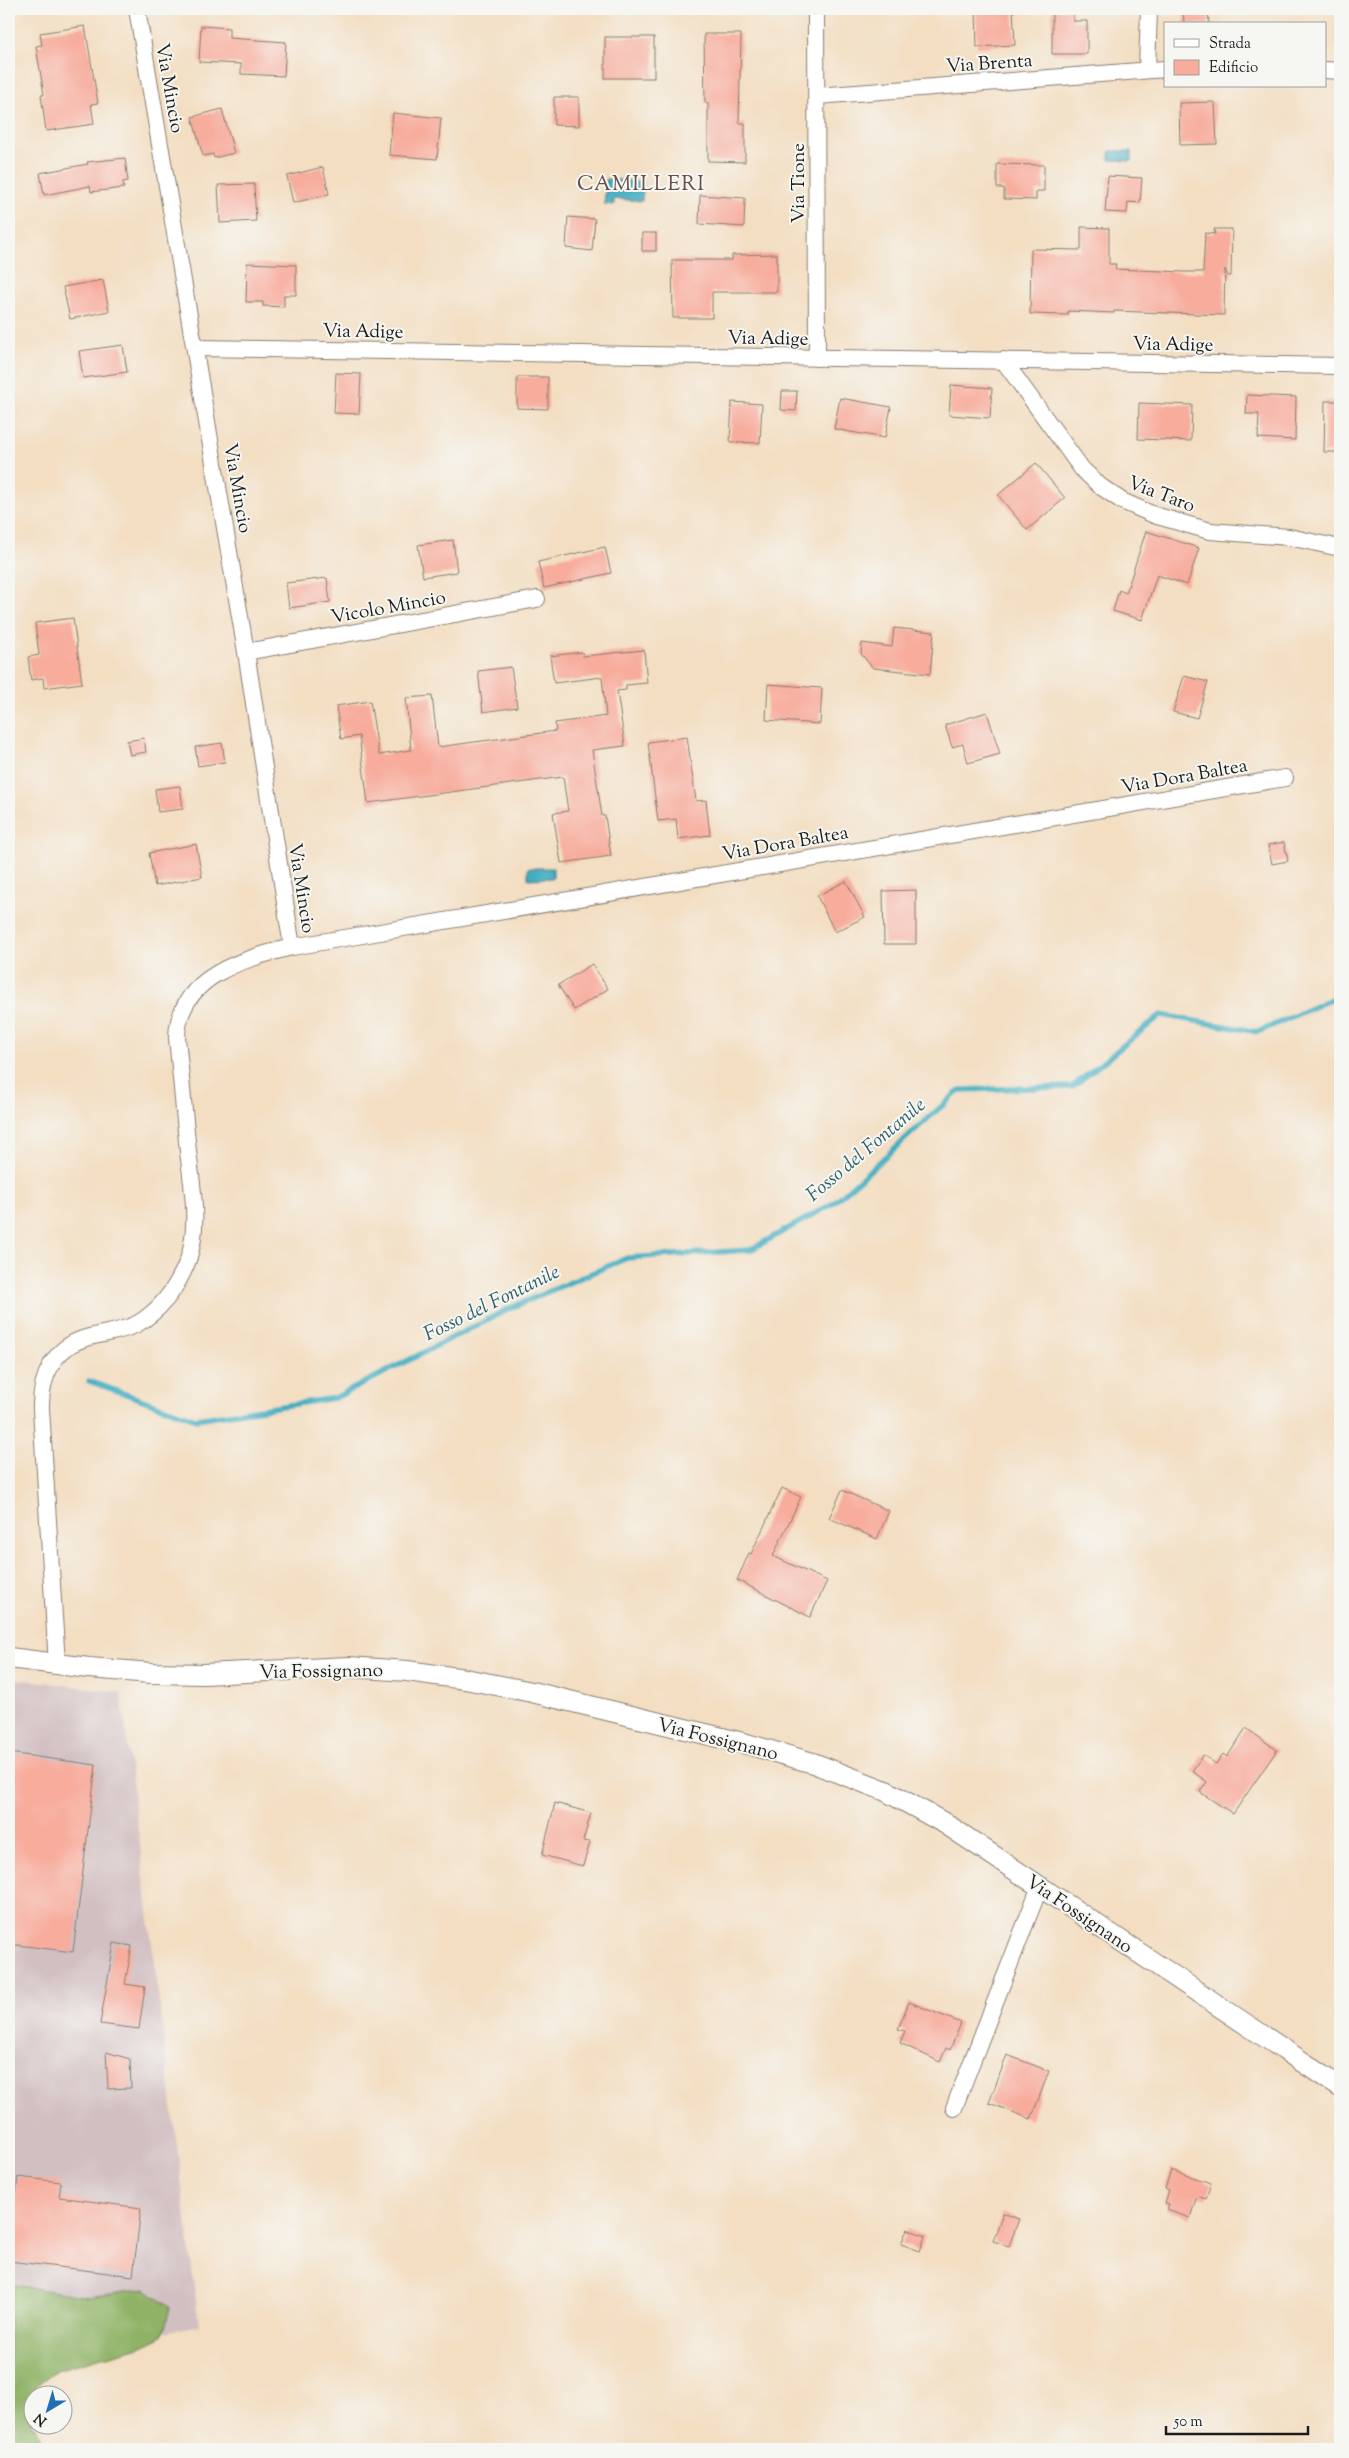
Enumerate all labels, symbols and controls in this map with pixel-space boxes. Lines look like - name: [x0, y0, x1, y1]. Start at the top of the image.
- legend: [1164, 22, 1326, 88]
- text: Strada: [1209, 34, 1251, 55]
- street label: Via Mincio: [147, 41, 190, 135]
- street label: Via Brenta: [945, 48, 1034, 81]
- text: Edificio: [1209, 58, 1258, 79]
- street label: Via Tione: [786, 143, 813, 223]
- district label: CAMILLERI: [577, 170, 705, 200]
- street label: Via Adige: [322, 318, 404, 347]
- street label: Via Adige: [727, 325, 809, 354]
- street label: Via Adige: [1132, 331, 1214, 360]
- street label: Via Mincio: [215, 441, 258, 535]
- street label: Via Taro: [1124, 470, 1199, 521]
- street label: Vicolo Mincio: [329, 585, 448, 632]
- street label: Via Dora Baltea: [1119, 753, 1250, 802]
- street label: Via Dora Baltea: [720, 820, 851, 869]
- street label: Via Mincio: [280, 842, 321, 935]
- water label: Fosso del Fontanile: [800, 1092, 933, 1210]
- water label: Fosso del Fontanile: [419, 1259, 565, 1350]
- street label: Via Fossignano: [259, 1658, 383, 1687]
- street label: Via Fossignano: [654, 1712, 781, 1769]
- street label: Via Fossignano: [1020, 1869, 1138, 1961]
- north arrow: [22, 2386, 72, 2436]
- scale bar: [1166, 2403, 1309, 2435]
- text: N: [31, 2407, 52, 2430]
- text: 50 m: [1173, 2412, 1203, 2433]

